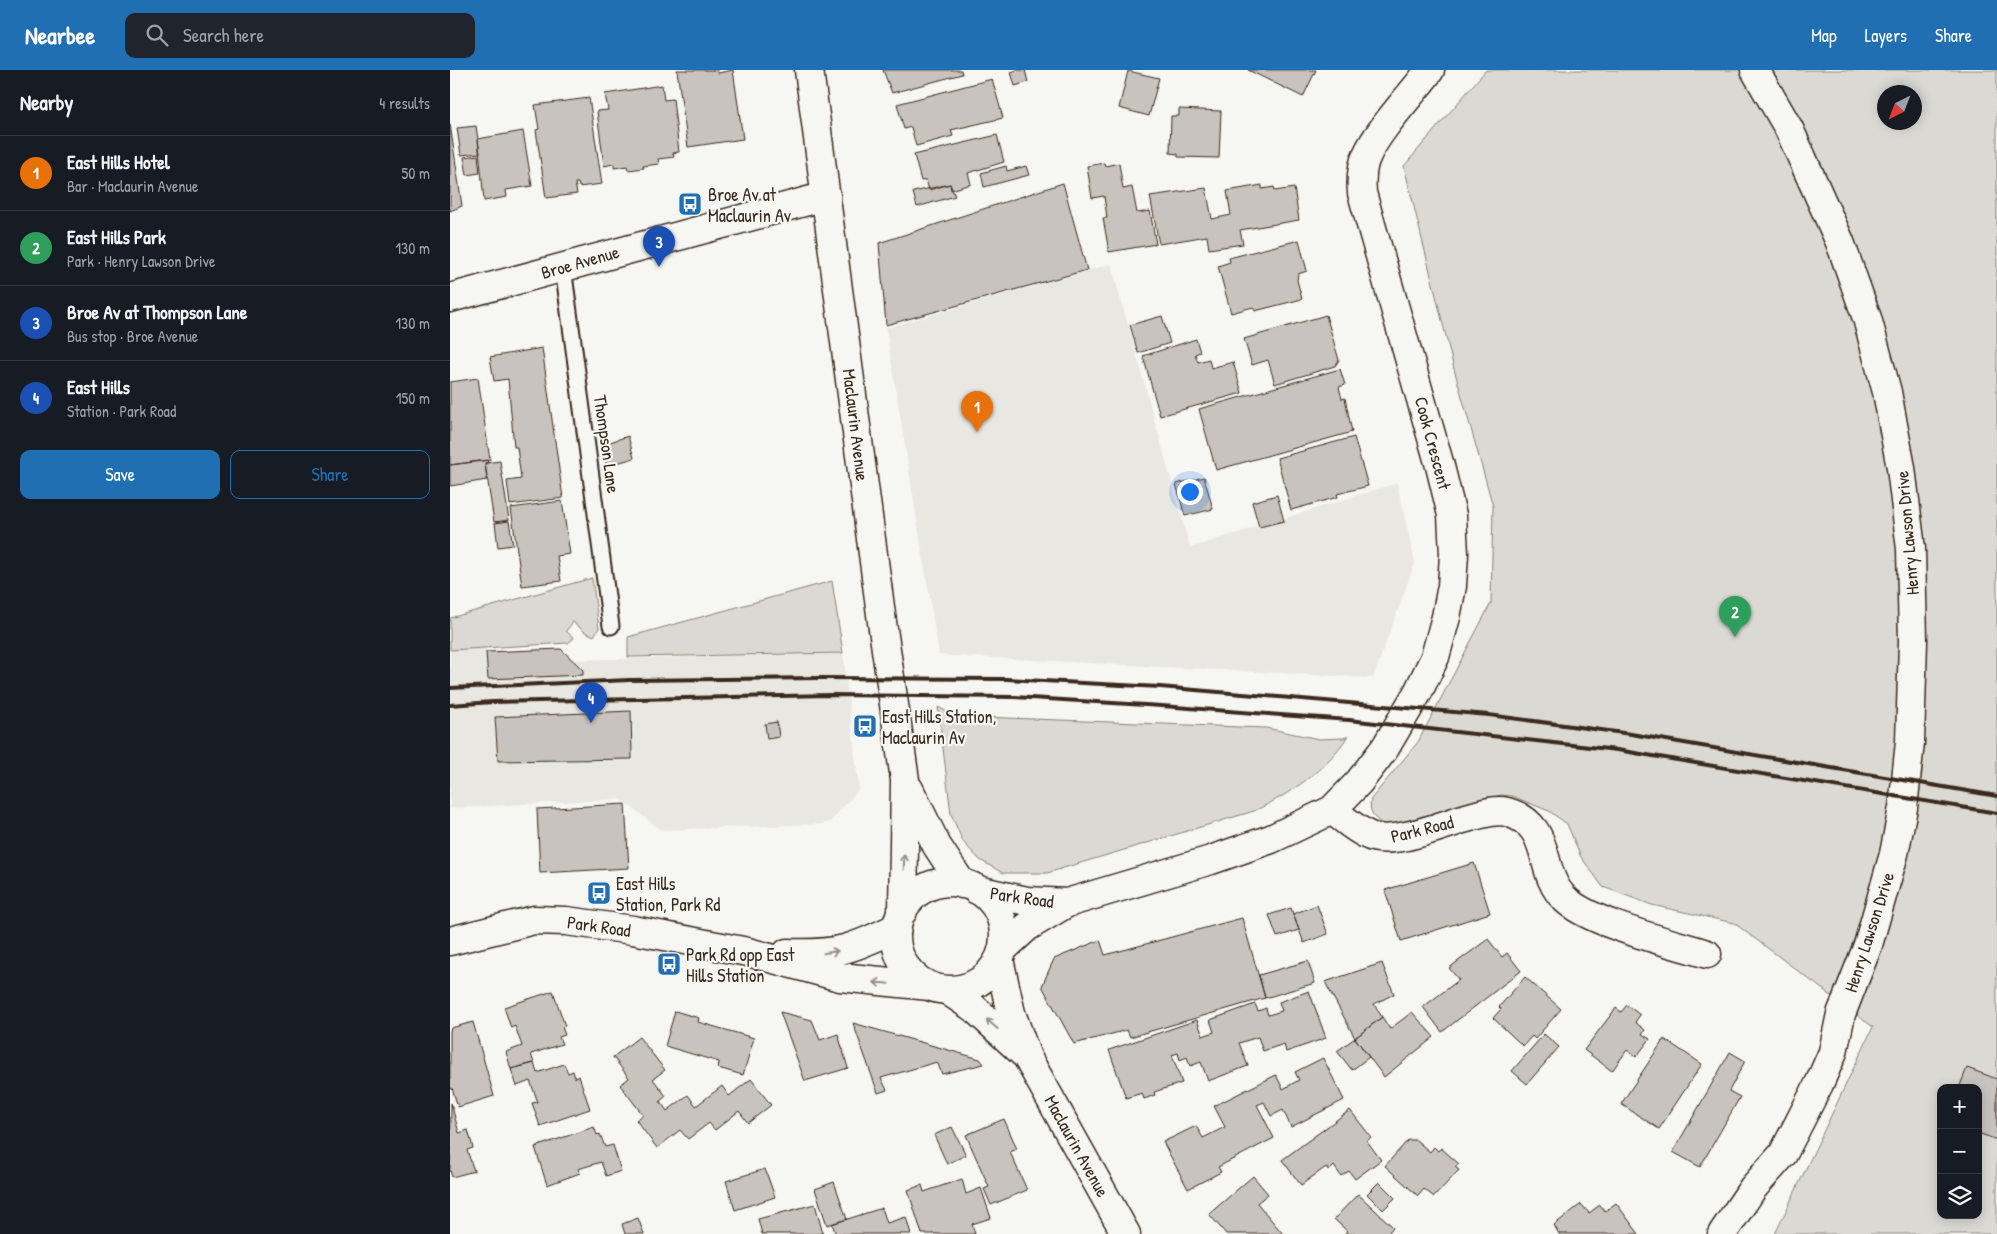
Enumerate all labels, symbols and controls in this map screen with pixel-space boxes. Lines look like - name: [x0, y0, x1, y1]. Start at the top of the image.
- search box: [125, 13, 475, 58]
- text: Nearbee: [25, 19, 95, 51]
- icon: search: [143, 21, 171, 49]
- text: Search here: [183, 22, 264, 48]
- text: Map: [1811, 23, 1837, 48]
- text: Layers: [1865, 23, 1907, 48]
- text: Share: [1935, 23, 1972, 48]
- north arrow: [1877, 85, 1922, 130]
- text: Nearby: [20, 88, 73, 117]
- text: 4 results: [379, 92, 430, 114]
- text: East Hills Hotel: [67, 149, 170, 175]
- text: 1: [33, 162, 39, 184]
- text: 50 m: [402, 162, 430, 184]
- text: Bar · Maclaurin Avenue: [67, 175, 198, 197]
- place label: Broe Av at Maclaurin Av: [708, 182, 791, 228]
- bus stop icon: Broe Av at Maclaurin Av: [677, 191, 703, 217]
- text: East Hills Park: [67, 224, 166, 250]
- pin: 3: [643, 226, 675, 267]
- text: 2: [32, 237, 40, 259]
- text: 130 m: [395, 237, 430, 259]
- street label: Broe Avenue: [538, 239, 622, 285]
- text: Park · Henry Lawson Drive: [67, 250, 215, 272]
- text: Broe Av at Thompson Lane: [67, 299, 247, 325]
- text: 3: [32, 312, 40, 334]
- text: 130 m: [395, 312, 430, 334]
- text: Bus stop · Broe Avenue: [67, 325, 198, 347]
- street label: Maclaurin Avenue: [837, 368, 875, 482]
- text: East Hills: [67, 374, 130, 400]
- text: 4: [33, 387, 39, 409]
- text: 150 m: [396, 387, 430, 409]
- pin: 1: [961, 391, 993, 432]
- street label: Thompson Lane: [588, 393, 626, 495]
- street label: Cook Crescent: [1409, 394, 1458, 493]
- text: Station · Park Road: [67, 400, 176, 422]
- button: Save: [20, 450, 220, 499]
- button: Share: [230, 450, 430, 499]
- street label: Henry Lawson Drive: [1889, 470, 1925, 596]
- your location: [1177, 479, 1203, 505]
- pin: 2: [1719, 596, 1751, 637]
- pin: 4: [575, 682, 607, 723]
- place label: East Hills Station, Maclaurin Av: [882, 704, 996, 750]
- bus stop icon: East Hills Station, Maclaurin Av: [852, 713, 878, 739]
- street label: Park Road: [1388, 809, 1456, 849]
- one-way arrow: [900, 854, 909, 870]
- street label: Henry Lawson Drive: [1838, 869, 1900, 995]
- place label: East Hills Station, Park Rd: [616, 871, 720, 917]
- bus stop icon: East Hills Station, Park Rd: [586, 880, 612, 906]
- street label: Park Road: [989, 880, 1055, 914]
- street label: Park Road: [566, 909, 632, 943]
- place label: Park Rd opp East Hills Station: [686, 942, 795, 988]
- one-way arrow: [823, 947, 839, 957]
- bus stop icon: Park Rd opp East Hills Station: [656, 951, 682, 977]
- one-way arrow: [873, 978, 889, 988]
- one-way arrow: [986, 1019, 999, 1030]
- map controls: [1937, 1084, 1982, 1219]
- button: +: [1937, 1084, 1982, 1129]
- street label: Maclaurin Avenue: [1039, 1091, 1115, 1201]
- button: −: [1937, 1129, 1982, 1174]
- button: layers: [1937, 1174, 1982, 1219]

